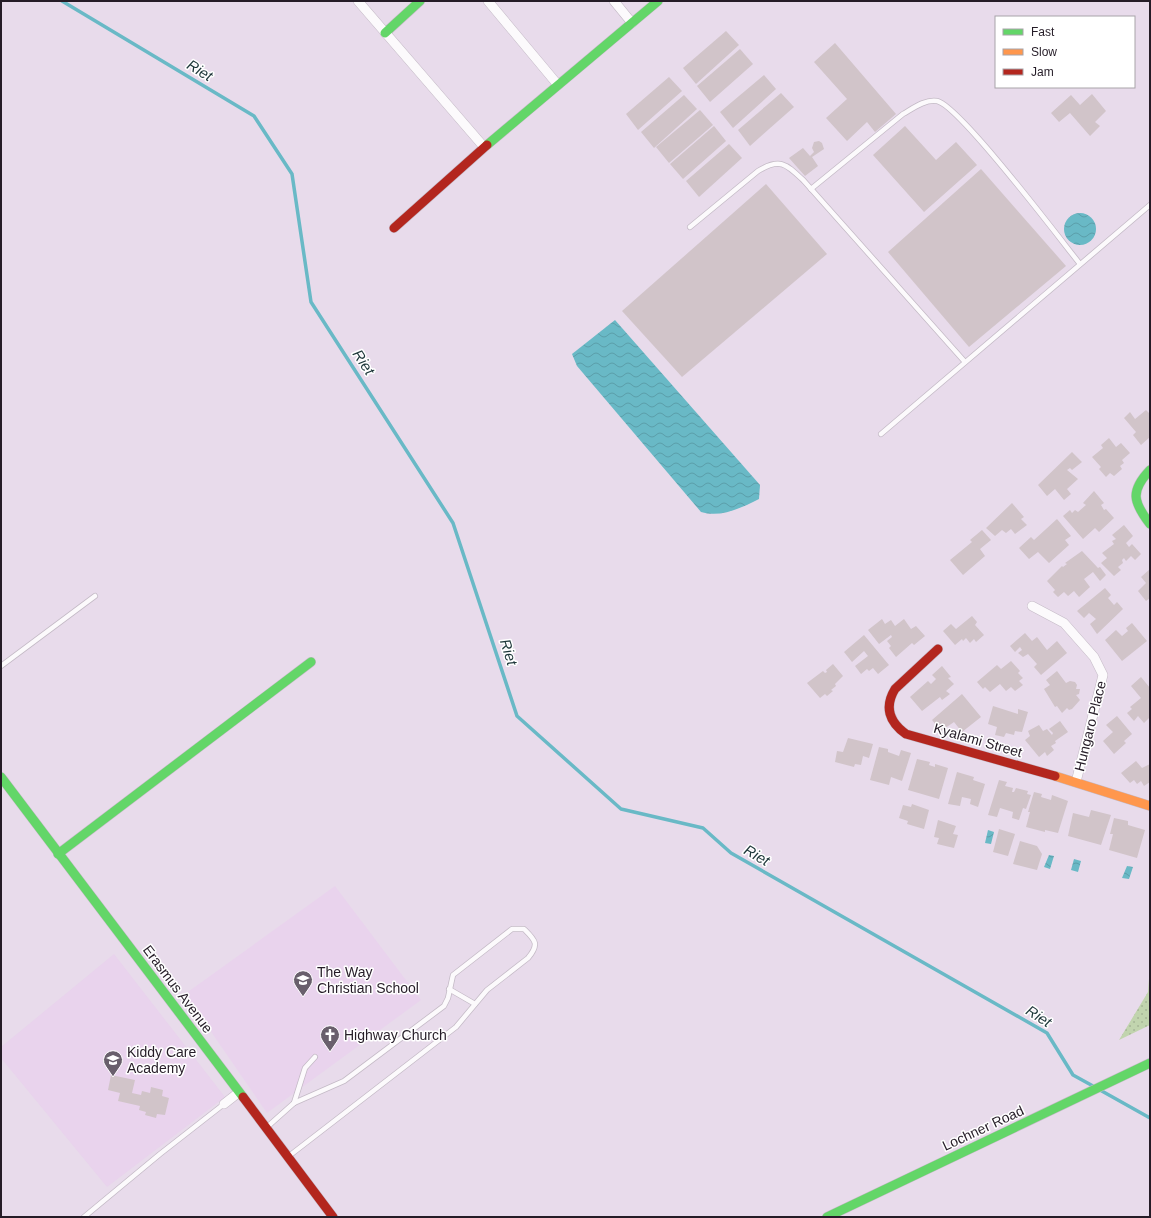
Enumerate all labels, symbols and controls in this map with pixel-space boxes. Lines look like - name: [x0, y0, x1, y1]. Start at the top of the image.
- legend: [995, 16, 1135, 88]
- text: Fast: [1031, 25, 1055, 39]
- text: Slow: [1031, 45, 1057, 59]
- water label: Riet: [184, 56, 217, 85]
- text: Jam: [1031, 65, 1054, 79]
- water label: Riet: [350, 346, 379, 379]
- water label: Riet: [497, 637, 521, 668]
- street label: Hungaro Place: [1071, 679, 1109, 773]
- street label: Kyalami Street: [932, 720, 1024, 760]
- water label: Riet: [741, 841, 774, 869]
- street label: Erasmus Avenue: [140, 942, 216, 1036]
- place label: The Way Christian School: [317, 964, 419, 996]
- school or university icon: The Way Christian School: [292, 969, 314, 997]
- water label: Riet: [1023, 1002, 1056, 1031]
- church icon: Highway Church: [319, 1024, 341, 1052]
- place label: Highway Church: [344, 1027, 447, 1043]
- place label: Kiddy Care Academy: [127, 1044, 196, 1076]
- school or university icon: Kiddy Care Academy: [102, 1049, 124, 1077]
- street label: Lochner Road: [940, 1102, 1026, 1154]

